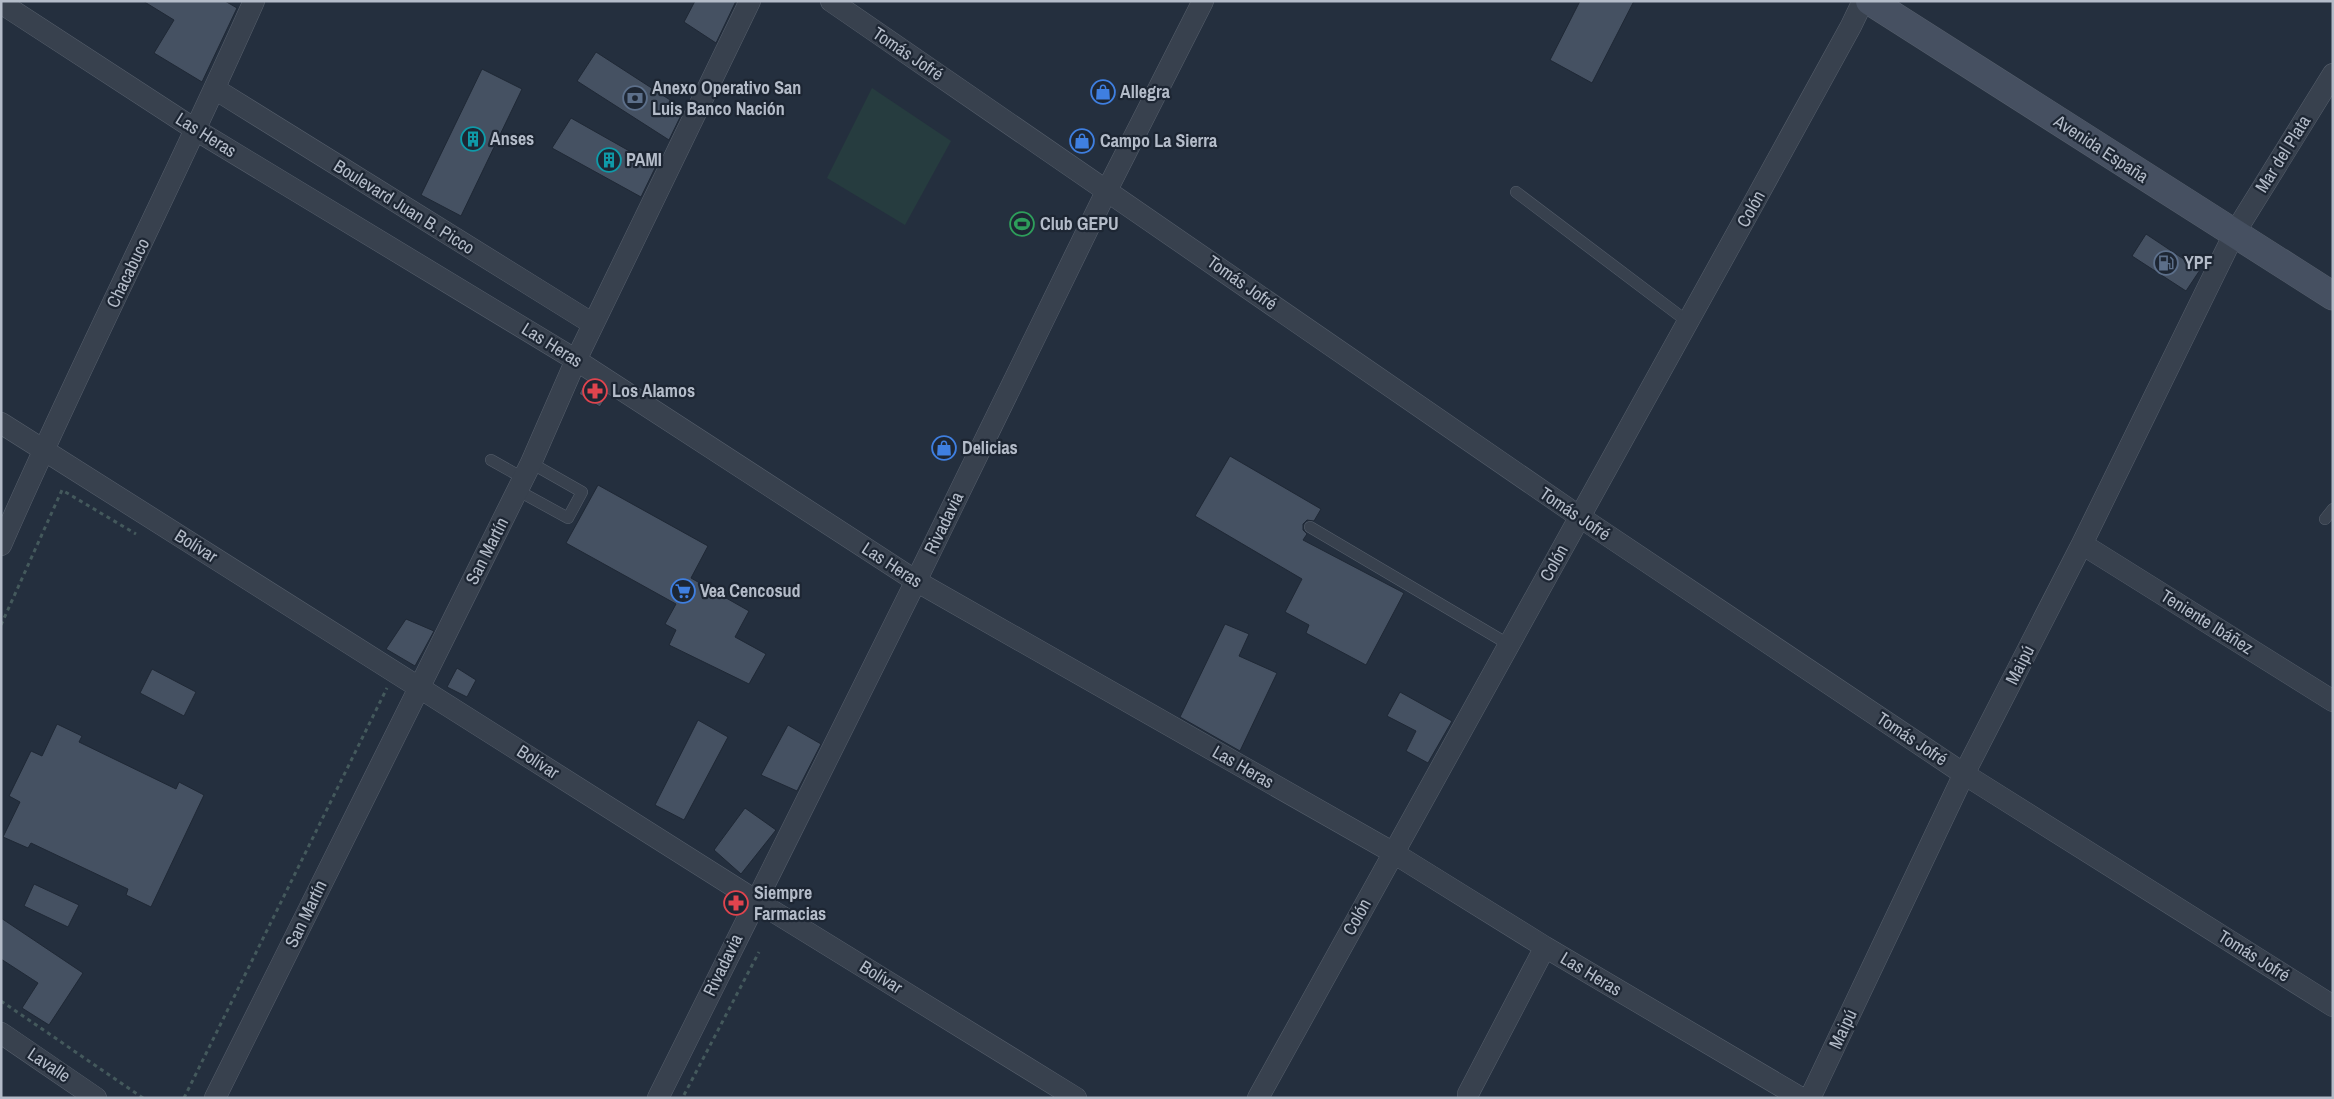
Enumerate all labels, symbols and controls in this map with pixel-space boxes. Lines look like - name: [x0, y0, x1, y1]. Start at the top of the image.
- street label: Tomás Jofré: [868, 21, 949, 86]
- place label: Anexo Operativo San Luis Banco Nación: [652, 75, 801, 121]
- shop icon: Allegra: [1090, 79, 1116, 105]
- place label: Allegra: [1120, 79, 1171, 104]
- bank icon: Anexo Operativo San Luis Banco Nación: [622, 85, 648, 111]
- street label: Las Heras: [171, 106, 241, 163]
- street label: Avenida España: [2048, 108, 2153, 188]
- street label: Mar del Plata: [2249, 110, 2316, 197]
- building icon: Anses: [460, 126, 486, 152]
- place label: Anses: [490, 126, 534, 151]
- shop icon: Campo La Sierra: [1069, 128, 1095, 154]
- place label: Campo La Sierra: [1100, 128, 1218, 153]
- building icon: PAMI: [596, 147, 622, 173]
- place label: PAMI: [626, 147, 662, 172]
- street label: Boulevard Juan B. Picco: [329, 153, 479, 260]
- street label: Colón: [1730, 186, 1771, 232]
- sports icon: Club GEPU: [1009, 211, 1035, 237]
- place label: Club GEPU: [1040, 211, 1119, 236]
- street label: Chacabuco: [100, 234, 155, 312]
- street label: Tomás Jofré: [1202, 249, 1282, 316]
- fuel station icon: YPF: [2153, 250, 2179, 276]
- place label: YPF: [2184, 250, 2213, 275]
- street label: Las Heras: [517, 316, 587, 373]
- pharmacy icon: Los Alamos: [582, 378, 608, 404]
- place label: Los Alamos: [612, 378, 695, 403]
- shop icon: Delicias: [931, 435, 957, 461]
- place label: Delicias: [962, 435, 1018, 460]
- street label: Tomás Jofré: [1535, 481, 1616, 546]
- street label: Rivadavia: [918, 487, 969, 558]
- street label: San Martín: [459, 513, 514, 589]
- street label: Bolívar: [170, 523, 222, 568]
- street label: Las Heras: [857, 536, 927, 593]
- street label: Colón: [1533, 540, 1574, 586]
- supermarket icon: Vea Cencosud: [670, 578, 696, 604]
- place label: Vea Cencosud: [700, 578, 801, 603]
- street label: Teniente Ibáñez: [2156, 583, 2258, 660]
- street label: Maipú: [1999, 641, 2040, 689]
- street label: Tomás Jofré: [1872, 706, 1953, 771]
- street label: Bolívar: [512, 739, 564, 785]
- street label: Las Heras: [1208, 739, 1279, 794]
- street label: San Martín: [278, 876, 333, 952]
- place label: Siempre Farmacias: [754, 880, 826, 926]
- pharmacy icon: Siempre Farmacias: [723, 890, 749, 916]
- street label: Colón: [1336, 894, 1377, 940]
- street label: Tomás Jofré: [2214, 924, 2295, 987]
- street label: Rivadavia: [697, 929, 748, 1000]
- street label: Las Heras: [1556, 946, 1627, 1002]
- street label: Bolívar: [855, 954, 907, 999]
- street label: Maipú: [1823, 1005, 1863, 1053]
- street label: Lavalle: [23, 1041, 76, 1088]

